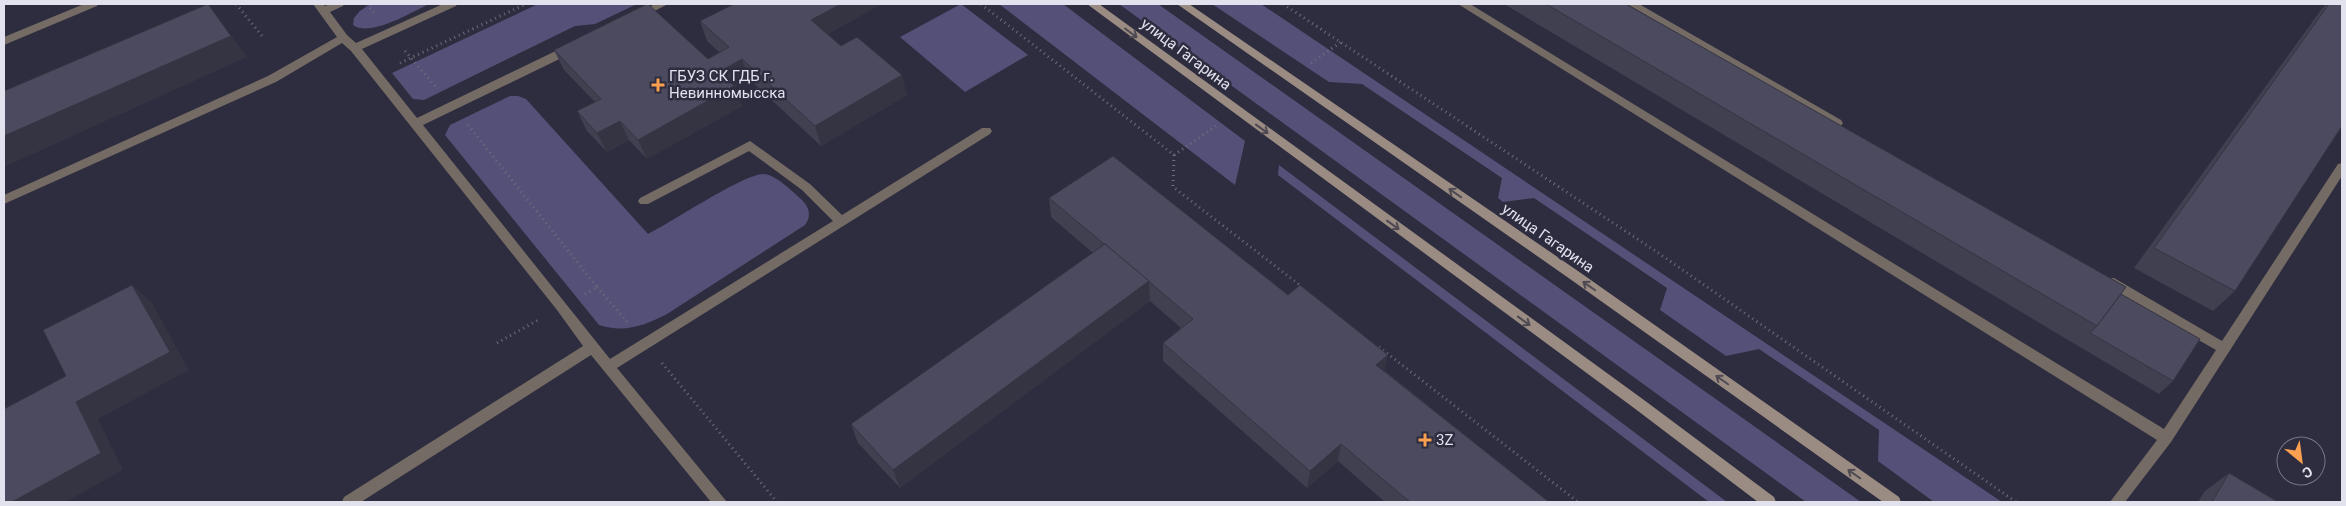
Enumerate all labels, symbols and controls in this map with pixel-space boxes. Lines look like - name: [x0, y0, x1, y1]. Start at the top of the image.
- street label: улица Гагарина: [1137, 14, 1235, 94]
- one-way arrow: [1124, 28, 1138, 38]
- place label: ГБУЗ СК ГДБ г. Невинномысска: [669, 67, 785, 102]
- marker: ГБУЗ СК ГДБ г. Невинномысска: [651, 78, 665, 92]
- one-way arrow: [1255, 124, 1269, 134]
- one-way arrow: [1449, 188, 1463, 198]
- street label: улица Гагарина: [1499, 200, 1597, 276]
- one-way arrow: [1386, 220, 1400, 230]
- one-way arrow: [1582, 281, 1596, 291]
- one-way arrow: [1517, 315, 1530, 326]
- one-way arrow: [1715, 375, 1729, 385]
- place label: 3Z: [1436, 431, 1453, 449]
- marker: 3Z: [1418, 433, 1432, 447]
- north arrow: [2276, 436, 2326, 486]
- text: С: [2299, 463, 2315, 482]
- one-way arrow: [1847, 469, 1861, 479]

